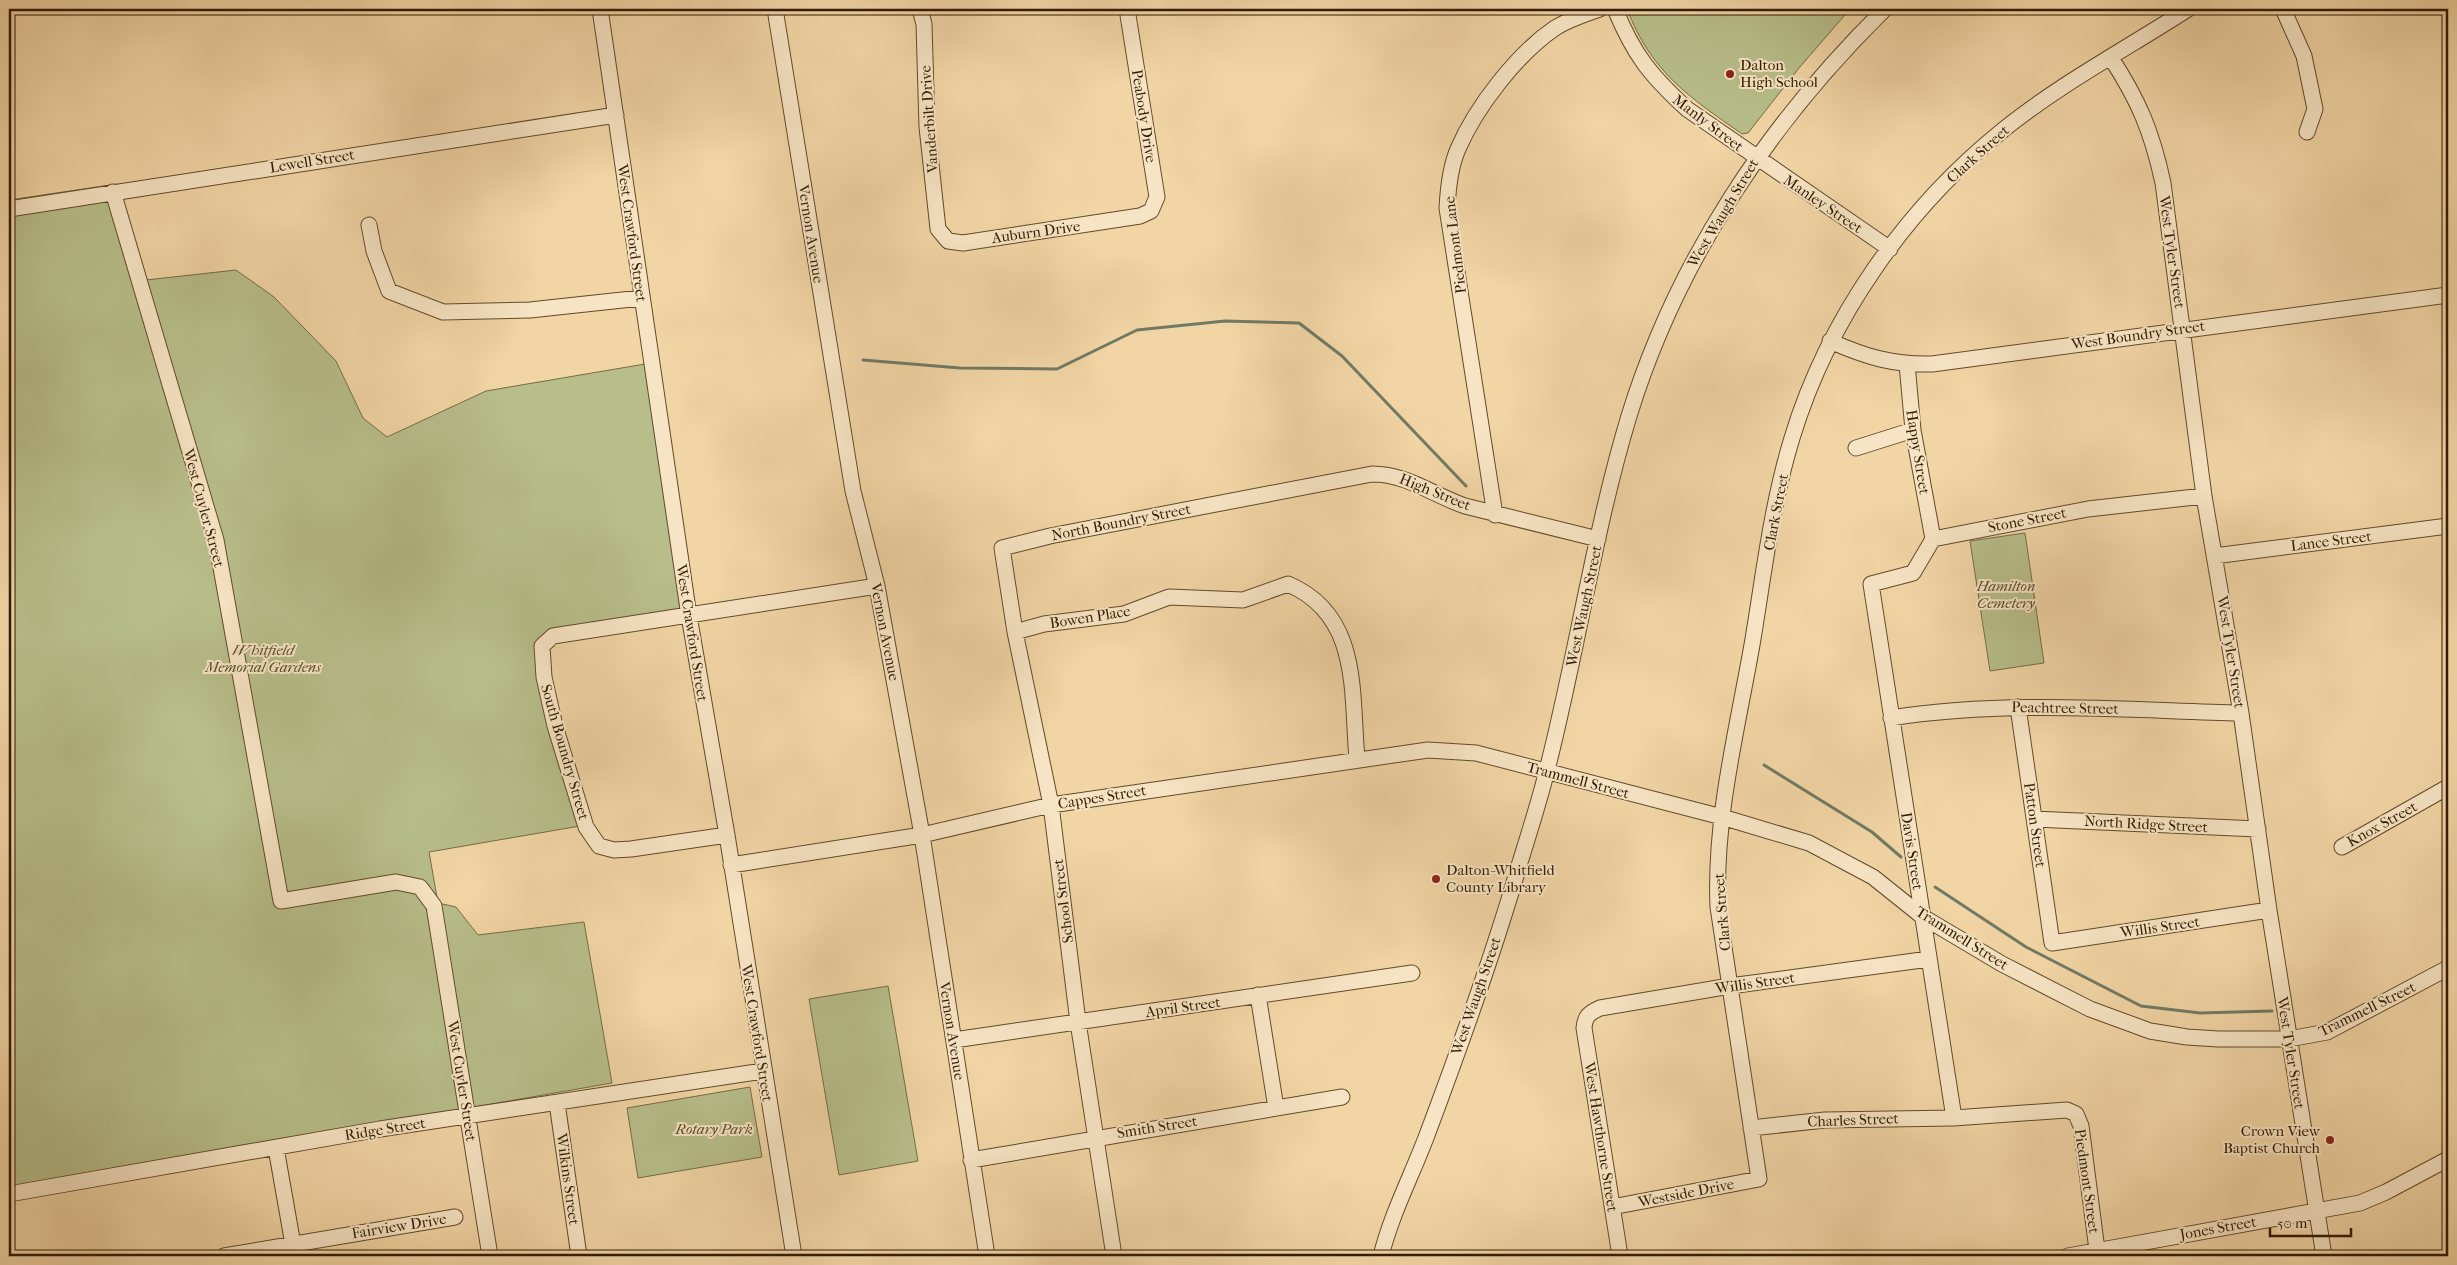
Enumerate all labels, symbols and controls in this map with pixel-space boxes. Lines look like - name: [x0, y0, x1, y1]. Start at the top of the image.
- place label: Dalton High School: [1740, 56, 1818, 91]
- street label: Vanderbilt Drive: [916, 64, 942, 174]
- street label: Peabody Drive: [1128, 68, 1160, 165]
- marker: Dalton High School: [1724, 68, 1736, 80]
- street label: Manly Street: [1669, 91, 1747, 156]
- street label: Clark Street: [1943, 121, 2013, 187]
- street label: Lewell Street: [268, 145, 356, 177]
- street label: West Waugh Street: [1683, 155, 1763, 271]
- street label: West Crawford Street: [613, 162, 651, 304]
- street label: Manley Street: [1780, 171, 1866, 237]
- street label: Vernon Avenue: [794, 183, 828, 285]
- street label: West Tyler Street: [2155, 193, 2189, 310]
- street label: Piedmont Lane: [1440, 195, 1470, 295]
- street label: Auburn Drive: [990, 217, 1082, 247]
- street label: West Boundry Street: [2069, 317, 2207, 353]
- street label: Happy Street: [1902, 408, 1934, 496]
- street label: West Cuyler Street: [179, 446, 229, 570]
- street label: High Street: [1397, 470, 1474, 515]
- street label: Clark Street: [1760, 471, 1792, 552]
- street label: North Boundry Street: [1050, 500, 1193, 544]
- street label: Stone Street: [1986, 503, 2068, 536]
- street label: Lance Street: [2289, 527, 2373, 555]
- street label: West Waugh Street: [1562, 543, 1606, 669]
- street label: West Crawford Street: [672, 562, 712, 704]
- park label: Hamilton Cemetery: [1976, 577, 2036, 612]
- street label: Vernon Avenue: [867, 581, 903, 683]
- street label: West Tyler Street: [2213, 593, 2249, 710]
- street label: Bowen Place: [1048, 602, 1132, 632]
- park label: Whitfield Memorial Gardens: [204, 641, 321, 676]
- street label: South Boundry Street: [537, 682, 593, 823]
- street label: Peachtree Street: [2011, 698, 2119, 718]
- street label: Trammell Street: [1525, 758, 1632, 803]
- street label: Cappes Street: [1057, 781, 1148, 813]
- street label: Patton Street: [2020, 781, 2050, 869]
- street label: Knox Street: [2344, 797, 2421, 851]
- street label: Davis Street: [1897, 811, 1927, 892]
- street label: North Ridge Street: [2084, 812, 2209, 836]
- street label: School Street: [1049, 857, 1077, 944]
- place label: Dalton-Whitfield County Library: [1446, 861, 1555, 896]
- street label: Clark Street: [1710, 872, 1734, 952]
- marker: Dalton-Whitfield County Library: [1430, 873, 1442, 885]
- street label: Trammell Street: [1912, 902, 2012, 974]
- street label: Willis Street: [2118, 912, 2202, 942]
- street label: West Waugh Street: [1447, 934, 1505, 1058]
- street label: West Crawford Street: [737, 962, 777, 1104]
- street label: Willis Street: [1713, 968, 1797, 998]
- street label: Trammell Street: [2316, 977, 2419, 1040]
- street label: Vernon Avenue: [935, 980, 969, 1082]
- street label: April Street: [1143, 993, 1222, 1021]
- street label: West Tyler Street: [2273, 994, 2309, 1111]
- street label: West Cuyler Street: [443, 1018, 481, 1143]
- street label: West Hawthorne Street: [1580, 1060, 1622, 1214]
- street label: Charles Street: [1807, 1109, 1900, 1131]
- street label: Smith Street: [1116, 1112, 1199, 1142]
- street label: Ridge Street: [343, 1114, 427, 1144]
- park label: Rotary Park: [674, 1120, 753, 1138]
- place label: Crown View Baptist Church: [2223, 1122, 2321, 1157]
- street label: Piedmont Street: [2071, 1127, 2103, 1235]
- street label: Wilkins Street: [553, 1131, 583, 1227]
- marker: Crown View Baptist Church: [2324, 1134, 2336, 1146]
- street label: Westside Drive: [1636, 1175, 1736, 1211]
- scale bar: [2270, 1205, 2351, 1237]
- street label: Fairview Drive: [350, 1210, 448, 1242]
- street label: Jones Street: [2177, 1212, 2258, 1244]
- text: 50 m: [2277, 1214, 2308, 1232]

